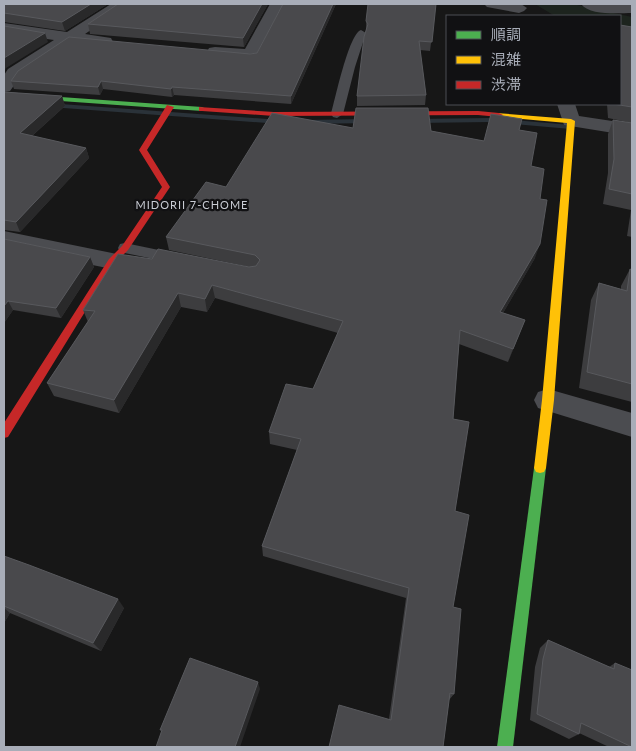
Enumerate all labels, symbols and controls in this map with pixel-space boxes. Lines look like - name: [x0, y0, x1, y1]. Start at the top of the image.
- legend: [446, 15, 621, 105]
- text: 順調: [491, 25, 521, 43]
- text: 混雑: [491, 50, 521, 68]
- text: 渋滞: [491, 75, 521, 93]
- district label: MIDORII 7-CHOME: [136, 198, 248, 211]

